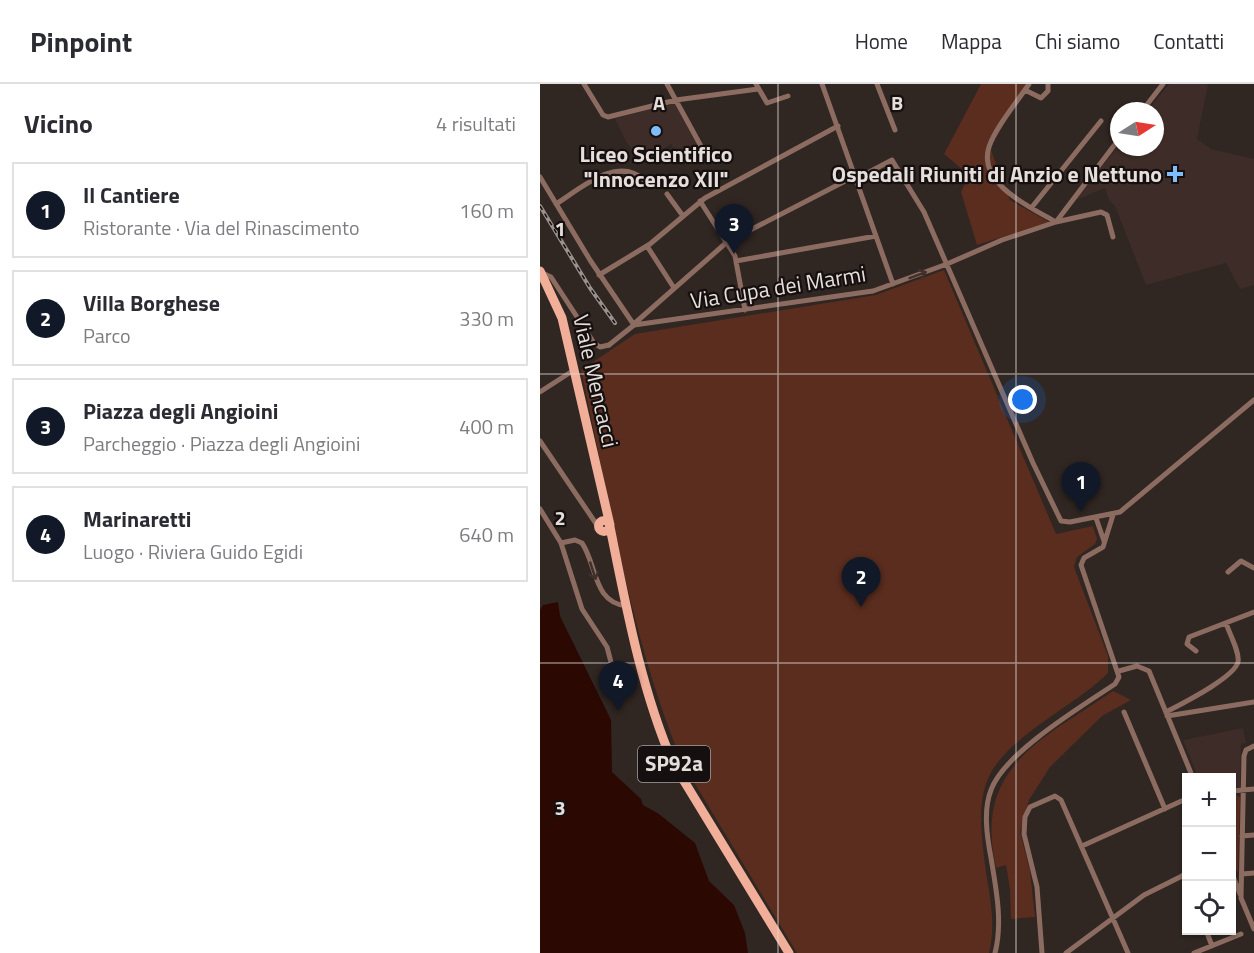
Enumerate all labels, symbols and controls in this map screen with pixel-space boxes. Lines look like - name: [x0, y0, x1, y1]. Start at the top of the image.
- text: Pinpoint: [30, 20, 132, 63]
- text: Home: [855, 25, 908, 57]
- text: Mappa: [941, 25, 1002, 57]
- text: Chi siamo: [1035, 25, 1120, 57]
- text: Contatti: [1153, 25, 1224, 57]
- text: A: [653, 87, 665, 118]
- text: B: [891, 87, 903, 118]
- north arrow: [1110, 102, 1164, 156]
- text: Vicino: [24, 104, 93, 143]
- text: 4 risultati: [436, 108, 516, 139]
- marker: Liceo Scientifico "Innocenzo XII": [649, 124, 663, 138]
- place label: Liceo Scientifico "Innocenzo XII": [579, 137, 733, 196]
- place label: Ospedali Riuniti di Anzio e Nettuno: [832, 157, 1162, 191]
- marker: Ospedali Riuniti di Anzio e Nettuno: [1166, 165, 1184, 183]
- text: Il Cantiere: [83, 178, 180, 212]
- text: 1: [40, 195, 51, 226]
- text: 160 m: [459, 195, 514, 226]
- pin: 3: [714, 204, 754, 254]
- text: Ristorante · Via del Rinascimento: [83, 212, 360, 243]
- text: 1: [554, 213, 566, 244]
- street label: Via Cupa dei Marmi: [688, 256, 868, 318]
- one-way arrow: [908, 269, 927, 280]
- text: Villa Borghese: [83, 286, 220, 320]
- text: 2: [40, 303, 51, 334]
- text: 330 m: [459, 303, 514, 334]
- street label: Viale Mencacci: [564, 311, 628, 451]
- text: Parco: [83, 320, 131, 351]
- your location: [1008, 385, 1037, 414]
- text: Piazza degli Angioini: [83, 394, 279, 428]
- text: 3: [40, 411, 51, 442]
- text: 400 m: [459, 411, 514, 442]
- text: Parcheggio · Piazza degli Angioini: [83, 428, 360, 459]
- pin: 1: [1062, 462, 1100, 512]
- text: Marinaretti: [83, 502, 191, 536]
- text: 2: [554, 502, 566, 533]
- text: 4: [40, 519, 51, 550]
- text: 640 m: [459, 519, 514, 550]
- text: Luogo · Riviera Guido Egidi: [83, 536, 303, 567]
- pin: 2: [842, 558, 880, 607]
- one-way arrow: [588, 562, 599, 581]
- pin: 4: [598, 662, 638, 711]
- road number: SP92a: [638, 746, 710, 782]
- map controls: [1182, 773, 1236, 935]
- button: +: [1182, 773, 1236, 827]
- text: 3: [554, 792, 566, 823]
- button: −: [1182, 827, 1236, 881]
- button: locate: [1182, 881, 1236, 935]

